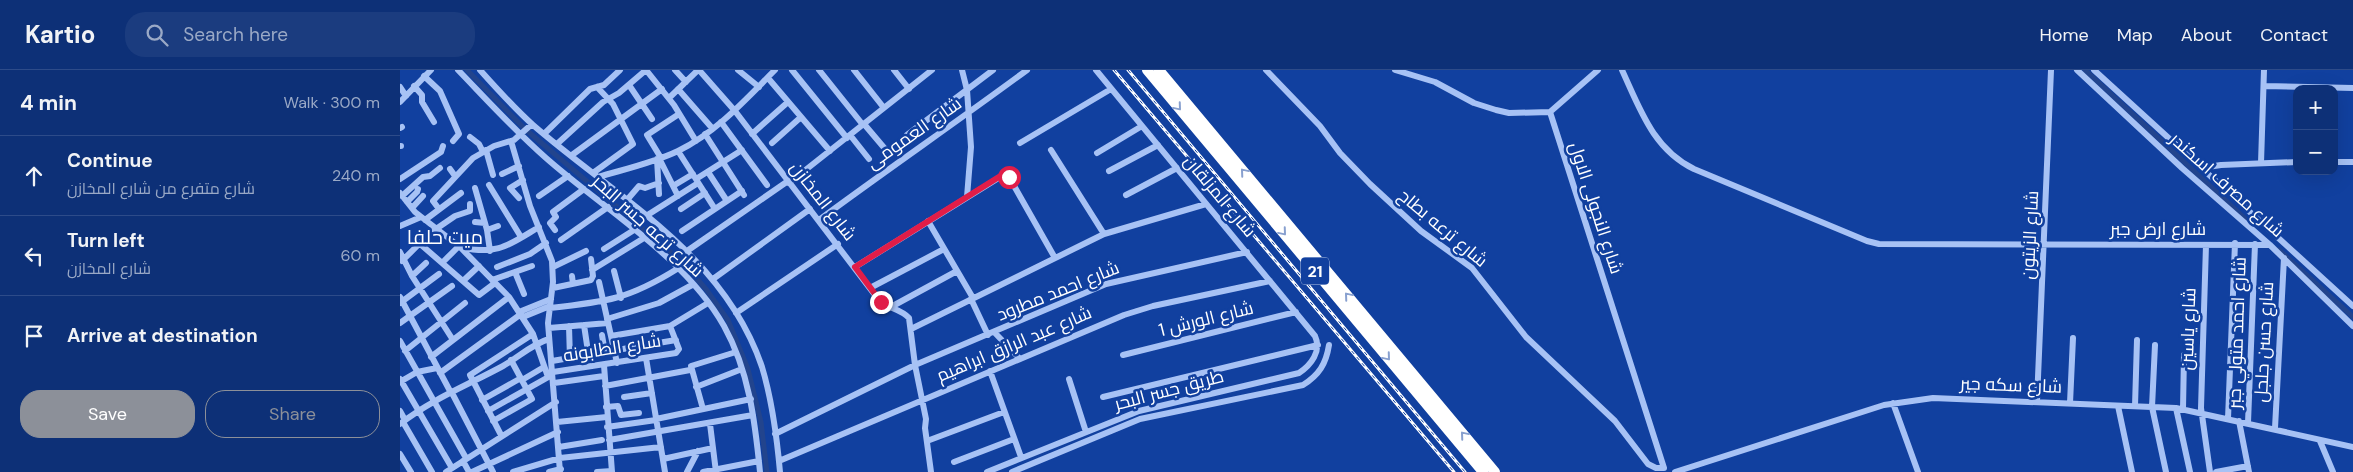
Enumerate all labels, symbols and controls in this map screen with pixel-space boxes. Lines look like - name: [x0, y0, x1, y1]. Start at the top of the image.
- search box: [125, 12, 475, 57]
- text: Kartio: [25, 19, 95, 50]
- icon: search: [143, 21, 171, 49]
- text: Search here: [183, 22, 288, 47]
- text: Home: [2039, 23, 2089, 47]
- text: Map: [2117, 23, 2153, 47]
- text: About: [2181, 23, 2232, 47]
- text: Contact: [2260, 23, 2328, 47]
- map controls: [2293, 85, 2338, 175]
- button: +: [2293, 85, 2338, 130]
- text: 4 min: [20, 89, 77, 117]
- street label: شارع العمومى: [862, 91, 966, 175]
- text: Walk · 300 m: [283, 92, 380, 113]
- one-way arrow: [1173, 102, 1182, 111]
- street label: شارع مصرف اسكندر: [2164, 127, 2289, 243]
- button: −: [2293, 130, 2338, 175]
- street label: شارع النجولى الاول: [1563, 139, 1629, 277]
- text: Continue: [67, 148, 153, 173]
- street label: شارع المزلقان: [1178, 150, 1262, 242]
- street label: شارع المخازن: [784, 156, 862, 246]
- icon: ahead: [20, 162, 48, 190]
- text: 240 m: [332, 165, 380, 186]
- route start: [998, 166, 1021, 189]
- one-way arrow: [1241, 168, 1250, 177]
- street label: شارع ترعه جسر البحر: [586, 169, 709, 283]
- text: شارع متفرع من شارع المخازن: [67, 178, 255, 199]
- street label: شارع ترعه بطاح: [1393, 184, 1493, 272]
- street label: شارع الزيتون: [2016, 190, 2044, 280]
- street label: شارع ارض جبر: [2109, 217, 2206, 241]
- district label: ميت حلفا: [407, 224, 483, 250]
- one-way arrow: [1277, 226, 1285, 235]
- text: Turn left: [67, 228, 145, 253]
- icon: left: [20, 242, 48, 270]
- text: 60 m: [340, 245, 380, 266]
- street label: شارع احمد مطرود: [993, 256, 1123, 326]
- street label: شارع احمد متولي جبر: [2222, 257, 2254, 411]
- text: شارع المخازن: [67, 258, 151, 279]
- road number: 21: [1301, 258, 1329, 285]
- street label: شارع حسن جلجل: [2249, 281, 2279, 403]
- street label: شارع ياسين: [2175, 287, 2201, 371]
- route end: [870, 291, 893, 314]
- one-way arrow: [1345, 293, 1354, 302]
- street label: شارع الورش 1: [1156, 296, 1256, 342]
- street label: شارع عبد الرازق ابراهيم: [933, 300, 1095, 388]
- icon: arrive: [20, 322, 48, 350]
- text: Arrive at destination: [67, 323, 258, 348]
- street label: شارع الطابونه: [561, 328, 663, 368]
- one-way arrow: [1381, 351, 1389, 360]
- street label: طريق جسر البحر: [1111, 364, 1226, 416]
- street label: شارع سكه جير: [1958, 371, 2063, 399]
- button: Save: [20, 390, 195, 438]
- button: Share: [205, 390, 380, 438]
- one-way arrow: [1460, 431, 1469, 440]

